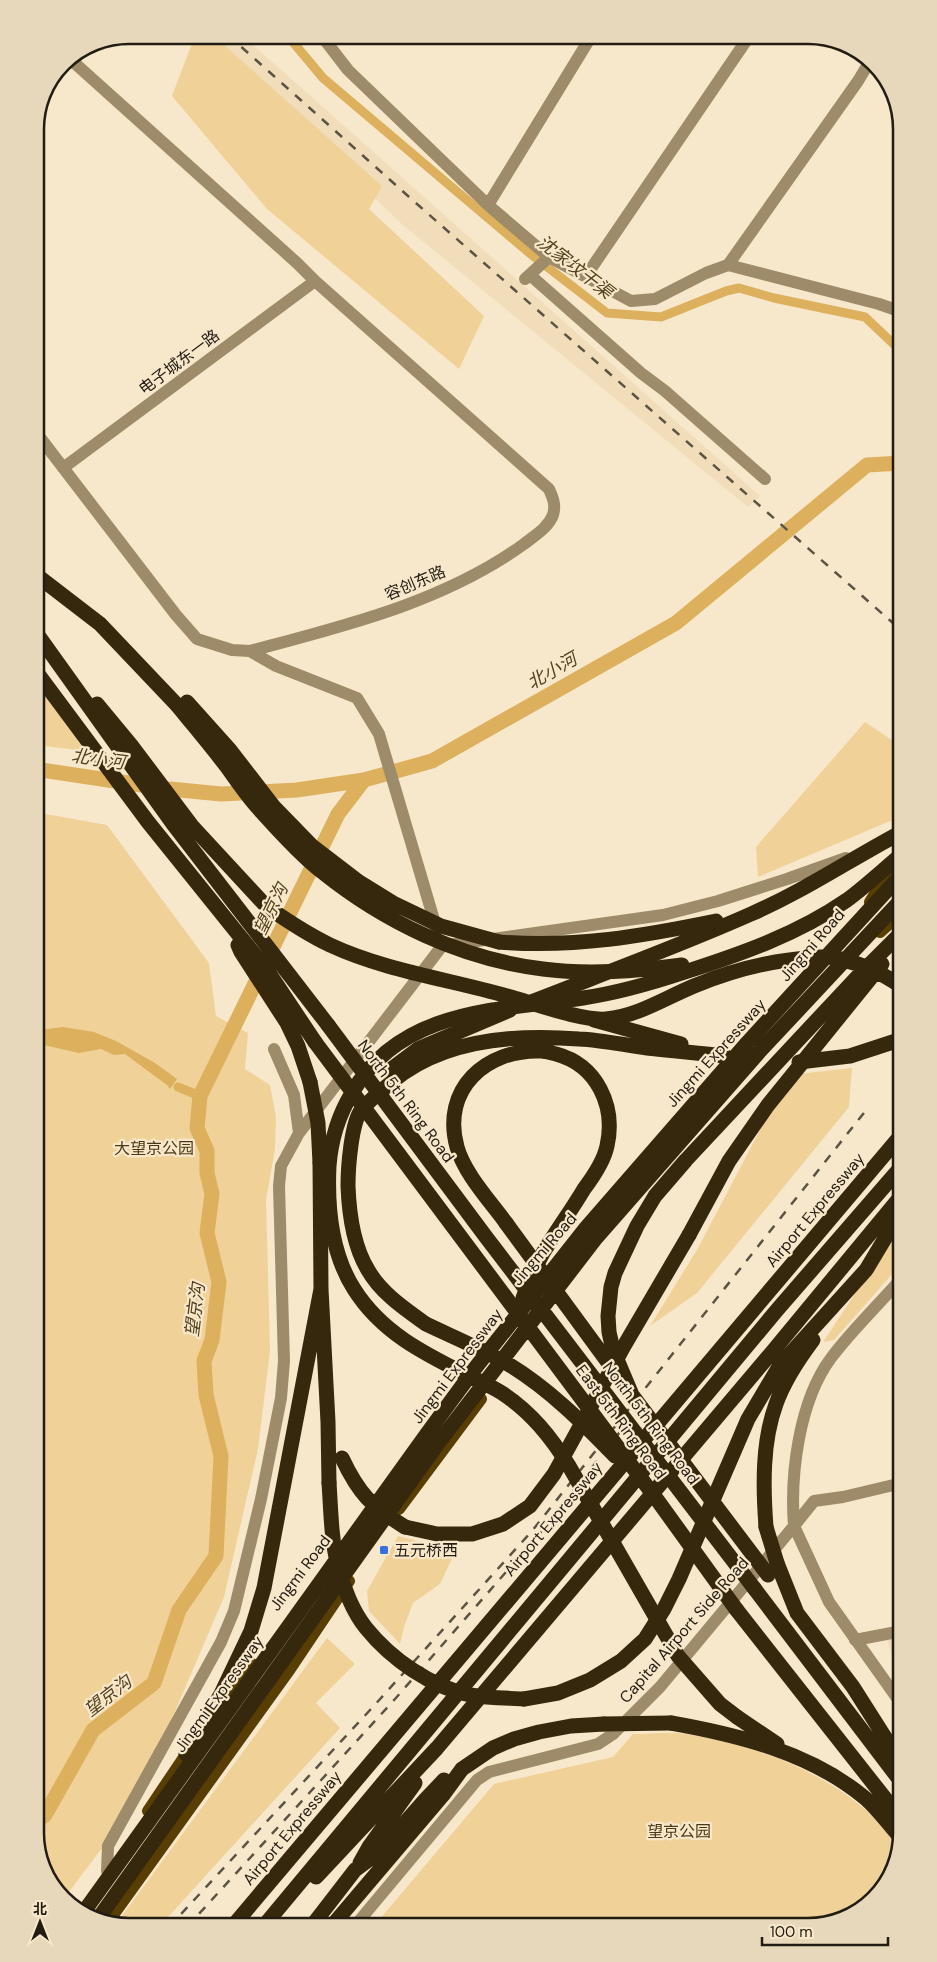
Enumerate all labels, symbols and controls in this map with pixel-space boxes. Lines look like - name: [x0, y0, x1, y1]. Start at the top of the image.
- water label: 沈家坟干渠: [532, 230, 620, 306]
- street label: 电子城东一路: [134, 325, 224, 399]
- street label: 容创东路: [381, 561, 449, 605]
- water label: 北小河: [523, 646, 584, 695]
- water label: 北小河: [70, 743, 129, 775]
- water label: 望京沟: [248, 878, 294, 939]
- street label: Jingmi Road: [775, 904, 849, 986]
- street label: Jingmi Expressway: [662, 994, 770, 1112]
- street label: North 5th Ring Road: [353, 1035, 459, 1167]
- park label: 大望京公园: [114, 1138, 194, 1159]
- street label: Airport Expressway: [761, 1148, 869, 1272]
- street label: Jingmi Road: [507, 1208, 581, 1290]
- water label: 望京沟: [180, 1280, 210, 1338]
- street label: Jingmi Expressway: [407, 1304, 507, 1428]
- street label: North 5th Ring Road: [598, 1357, 704, 1489]
- street label: East 5th Ring Road: [571, 1360, 671, 1484]
- street label: Airport Expressway: [499, 1457, 607, 1581]
- street label: Jingmi Road: [265, 1531, 335, 1615]
- place label: 五元桥西: [394, 1540, 458, 1561]
- marker: 五元桥西: [378, 1544, 390, 1556]
- street label: Capital Airport Side Road: [615, 1553, 753, 1707]
- street label: Jingmi Expressway: [170, 1631, 268, 1756]
- water label: 望京沟: [79, 1669, 138, 1722]
- street label: Airport Expressway: [238, 1766, 346, 1890]
- park label: 望京公园: [647, 1821, 711, 1842]
- north arrow: [15, 1897, 65, 1947]
- text: 北: [33, 1900, 47, 1918]
- scale bar: [762, 1914, 888, 1946]
- text: 100 m: [770, 1922, 813, 1942]

